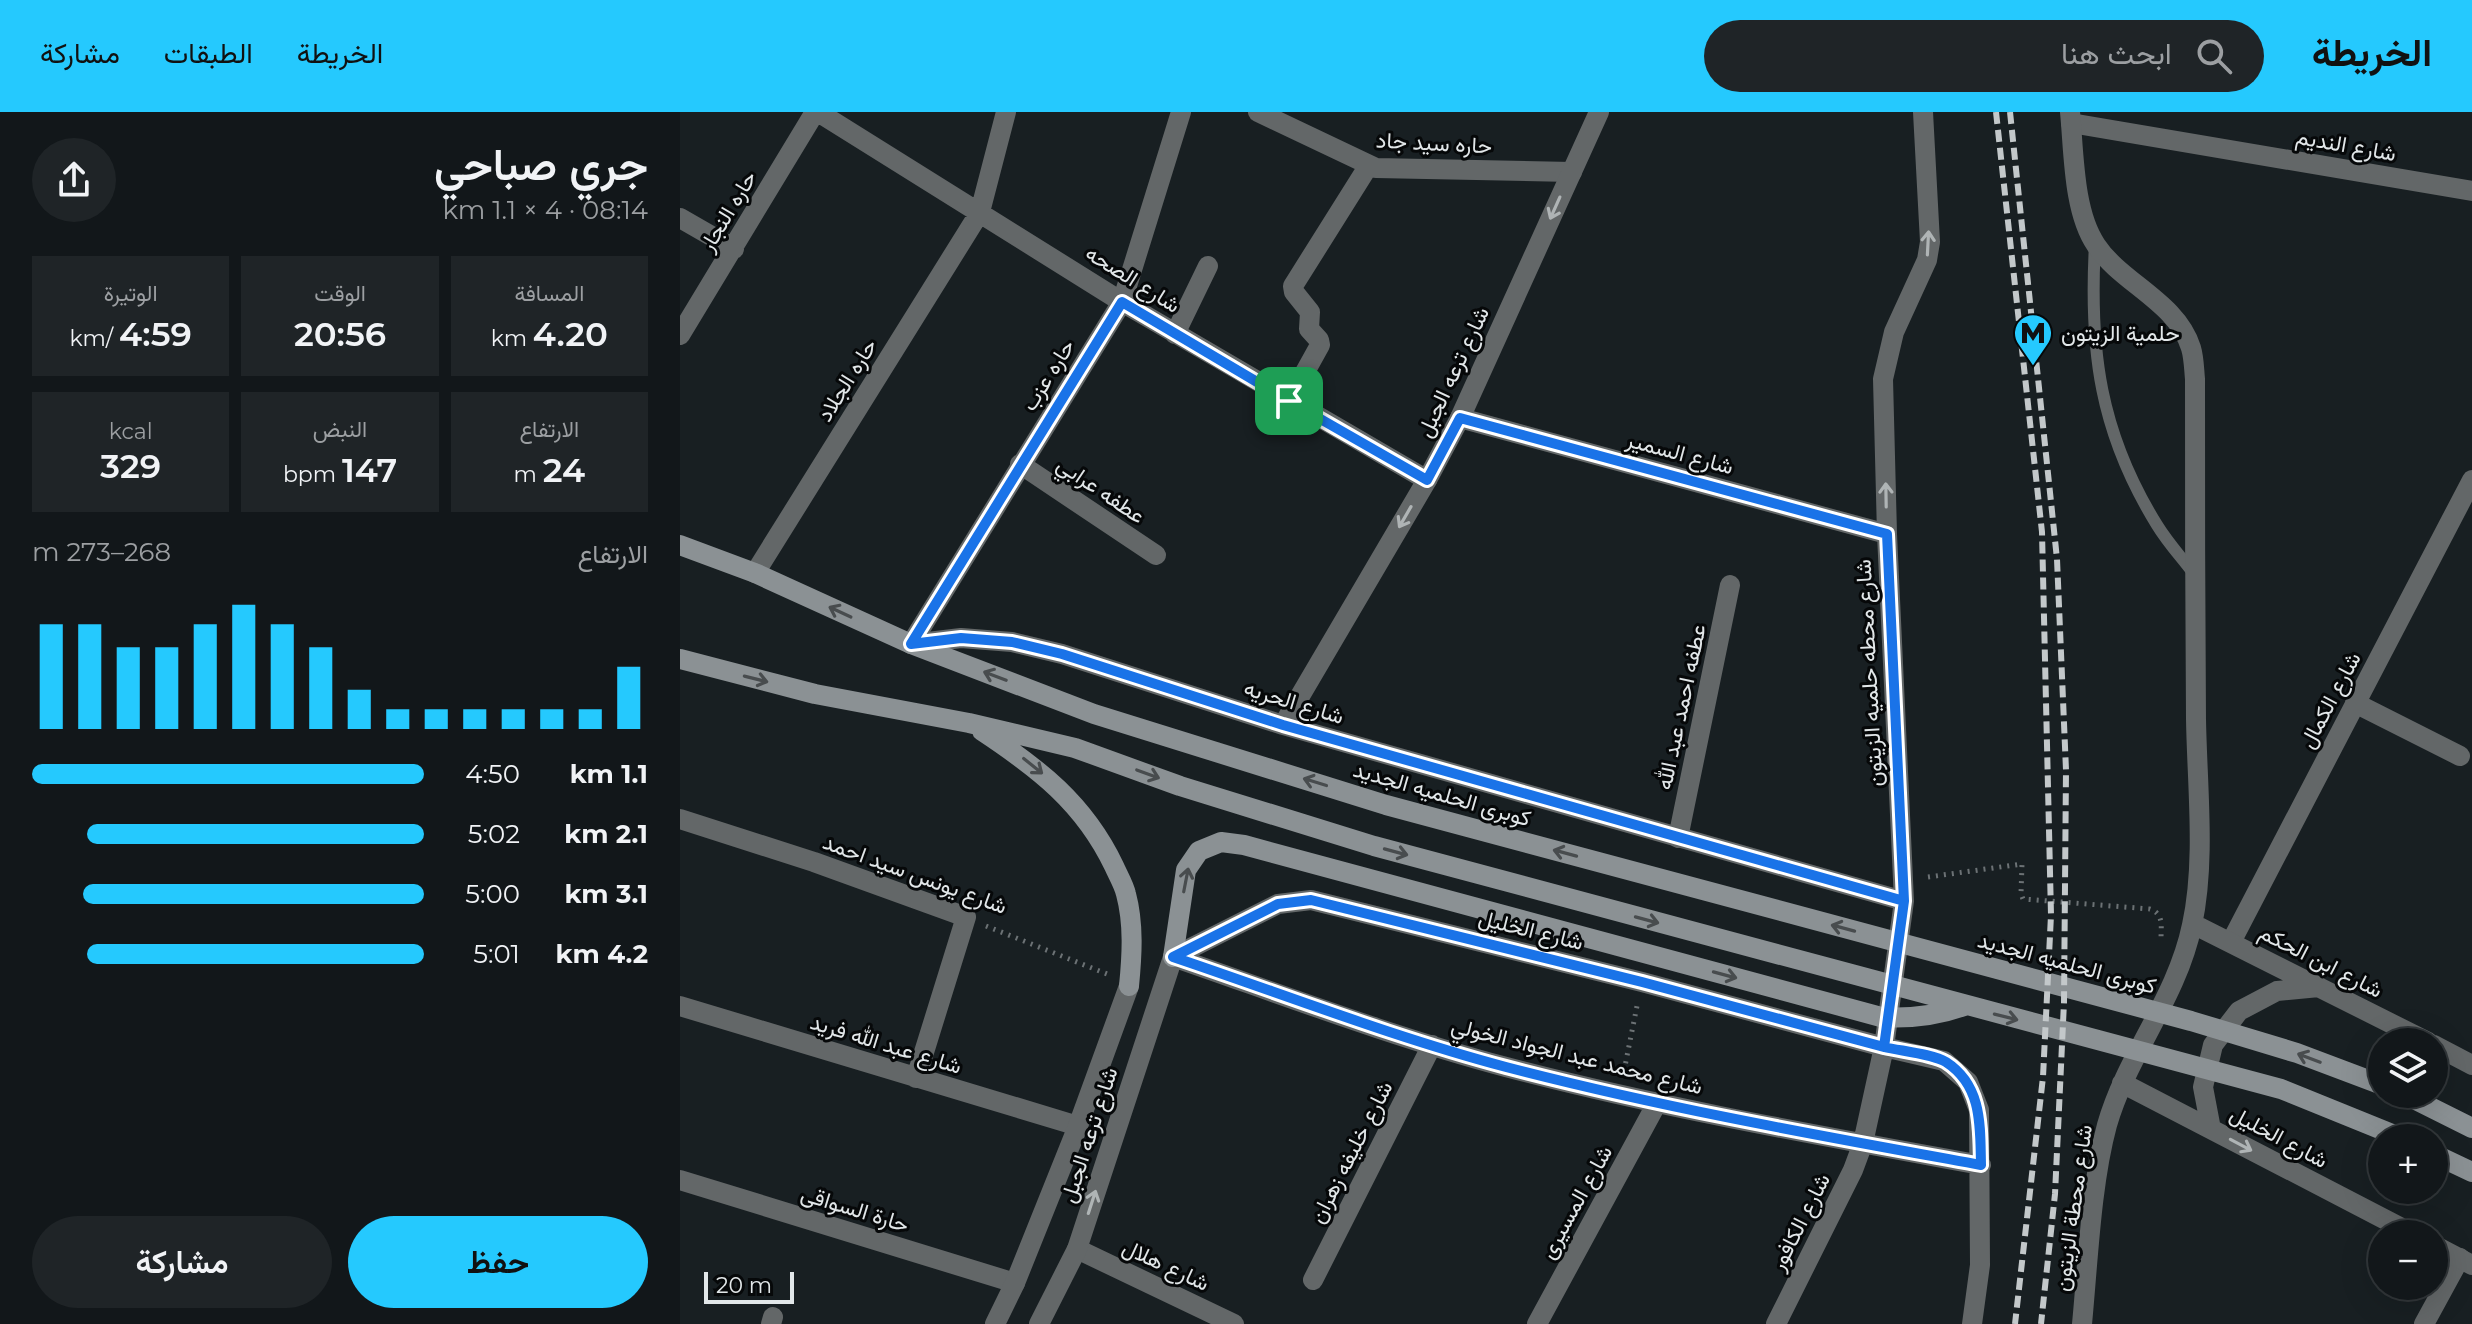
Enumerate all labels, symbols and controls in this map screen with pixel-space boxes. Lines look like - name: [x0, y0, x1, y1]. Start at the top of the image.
- search box: [1704, 20, 2264, 92]
- text: الخريطة: [2312, 29, 2432, 76]
- icon: search: [2192, 34, 2236, 78]
- text: ابحث هنا: [2061, 35, 2172, 72]
- text: مشاركة: [40, 36, 120, 70]
- text: الطبقات: [164, 36, 253, 70]
- text: الخريطة: [297, 36, 383, 70]
- street label: شارع النديم: [2294, 123, 2398, 168]
- street label: حاره سيد جاد: [1375, 126, 1493, 160]
- text: جري صباحي: [434, 137, 648, 191]
- button: share: [32, 138, 116, 222]
- street label: حاره النجار: [693, 166, 763, 257]
- text: 08:14 · 4 × 1.1 km: [442, 194, 648, 226]
- one-way arrow: [1547, 196, 1562, 220]
- one-way arrow: [1921, 230, 1936, 257]
- street label: شارع الصحه: [1080, 239, 1185, 320]
- text: الوتيرة: [104, 280, 158, 307]
- text: الوقت: [314, 280, 366, 307]
- text: المسافة: [514, 280, 584, 307]
- street label: شارع ترعه الجبل: [1411, 302, 1496, 442]
- metro station icon: حلمية الزيتون: [2012, 312, 2054, 367]
- text: 4:59: [119, 313, 192, 355]
- text: 20:56: [294, 313, 386, 355]
- text: 4.20: [533, 313, 608, 355]
- place label: حلمية الزيتون: [2061, 320, 2180, 347]
- text: /km: [70, 325, 119, 352]
- text: km: [491, 325, 533, 352]
- street label: حاره الجلاد: [811, 334, 883, 426]
- street label: حاره عزب: [1015, 334, 1081, 416]
- pin: [1255, 367, 1323, 435]
- icon: arrive: [1267, 379, 1311, 423]
- text: النبض: [313, 416, 367, 443]
- text: الارتفاع: [519, 416, 579, 443]
- text: kcal: [109, 418, 153, 445]
- street label: شارع السمير: [1622, 425, 1737, 481]
- text: 329: [100, 445, 161, 487]
- text: 147: [342, 449, 397, 491]
- text: 24: [543, 449, 585, 491]
- street label: عطفه عرابي: [1049, 451, 1150, 534]
- text: bpm: [283, 461, 342, 488]
- text: m: [514, 461, 543, 488]
- one-way arrow: [1878, 482, 1894, 509]
- one-way arrow: [1397, 505, 1412, 529]
- text: 268–273 m: [32, 536, 171, 568]
- text: الارتفاع: [577, 538, 648, 570]
- street label: شارع محطه حلميه الزيتون: [1850, 559, 1889, 787]
- one-way arrow: [828, 603, 853, 618]
- street label: عطفه احمد عبد الله: [1650, 622, 1712, 792]
- street label: شارع الكمال: [2293, 647, 2367, 753]
- one-way arrow: [983, 668, 1008, 682]
- one-way arrow: [742, 672, 768, 687]
- street label: شارع الحريه: [1240, 674, 1347, 731]
- street label: كوبرى الحلميه الجديد: [1350, 756, 1534, 832]
- one-way arrow: [1022, 757, 1043, 775]
- text: 4:50: [465, 758, 520, 790]
- text: 1.1 km: [570, 758, 648, 790]
- one-way arrow: [1135, 768, 1160, 782]
- one-way arrow: [1302, 774, 1327, 789]
- text: 5:02: [468, 818, 520, 850]
- text: 2.1 km: [564, 818, 648, 850]
- street label: شارع يونس سيد احمد: [819, 828, 1011, 921]
- one-way arrow: [1383, 845, 1409, 860]
- one-way arrow: [1552, 845, 1578, 860]
- one-way arrow: [1179, 868, 1194, 894]
- text: 5:00: [465, 878, 520, 910]
- text: 3.1 km: [564, 878, 648, 910]
- street label: شارع الخليل: [1476, 904, 1586, 957]
- one-way arrow: [1634, 913, 1659, 928]
- street label: شارع ابن الحكم: [2254, 918, 2387, 1005]
- one-way arrow: [1830, 919, 1856, 934]
- street label: كوبرى الحلميه الجديد: [1975, 926, 2159, 1000]
- text: 5:01: [473, 938, 520, 970]
- text: 4.2 km: [556, 938, 648, 970]
- one-way arrow: [1711, 969, 1737, 984]
- street label: شارع عبد الله فريد: [807, 1008, 965, 1081]
- one-way arrow: [1993, 1011, 2019, 1026]
- street label: شارع محمد عبد الجواد الخولي: [1447, 1012, 1705, 1105]
- map controls: [2368, 1028, 2448, 1300]
- button: layers: [2368, 1028, 2448, 1108]
- one-way arrow: [2297, 1050, 2322, 1064]
- street label: شارع ترعه الجبل: [1054, 1064, 1125, 1207]
- street label: شارع خليفه زهران: [1304, 1076, 1399, 1228]
- street label: شارع الخليل: [2225, 1100, 2333, 1175]
- street label: شارع محطة الزيتون: [2048, 1123, 2099, 1293]
- button: +: [2368, 1124, 2448, 1204]
- one-way arrow: [2229, 1137, 2253, 1153]
- street label: شارع المسيرى: [1534, 1141, 1619, 1264]
- street label: شارع الكافور: [1763, 1169, 1837, 1277]
- street label: حارة السواقى: [798, 1180, 912, 1238]
- one-way arrow: [1086, 1189, 1101, 1214]
- button: مشاركة: [32, 1216, 332, 1308]
- button: حفظ: [348, 1216, 648, 1308]
- button: −: [2368, 1220, 2448, 1300]
- street label: شارع هلال: [1118, 1233, 1214, 1298]
- scale bar: [704, 1268, 794, 1304]
- text: 20 m: [716, 1272, 772, 1299]

